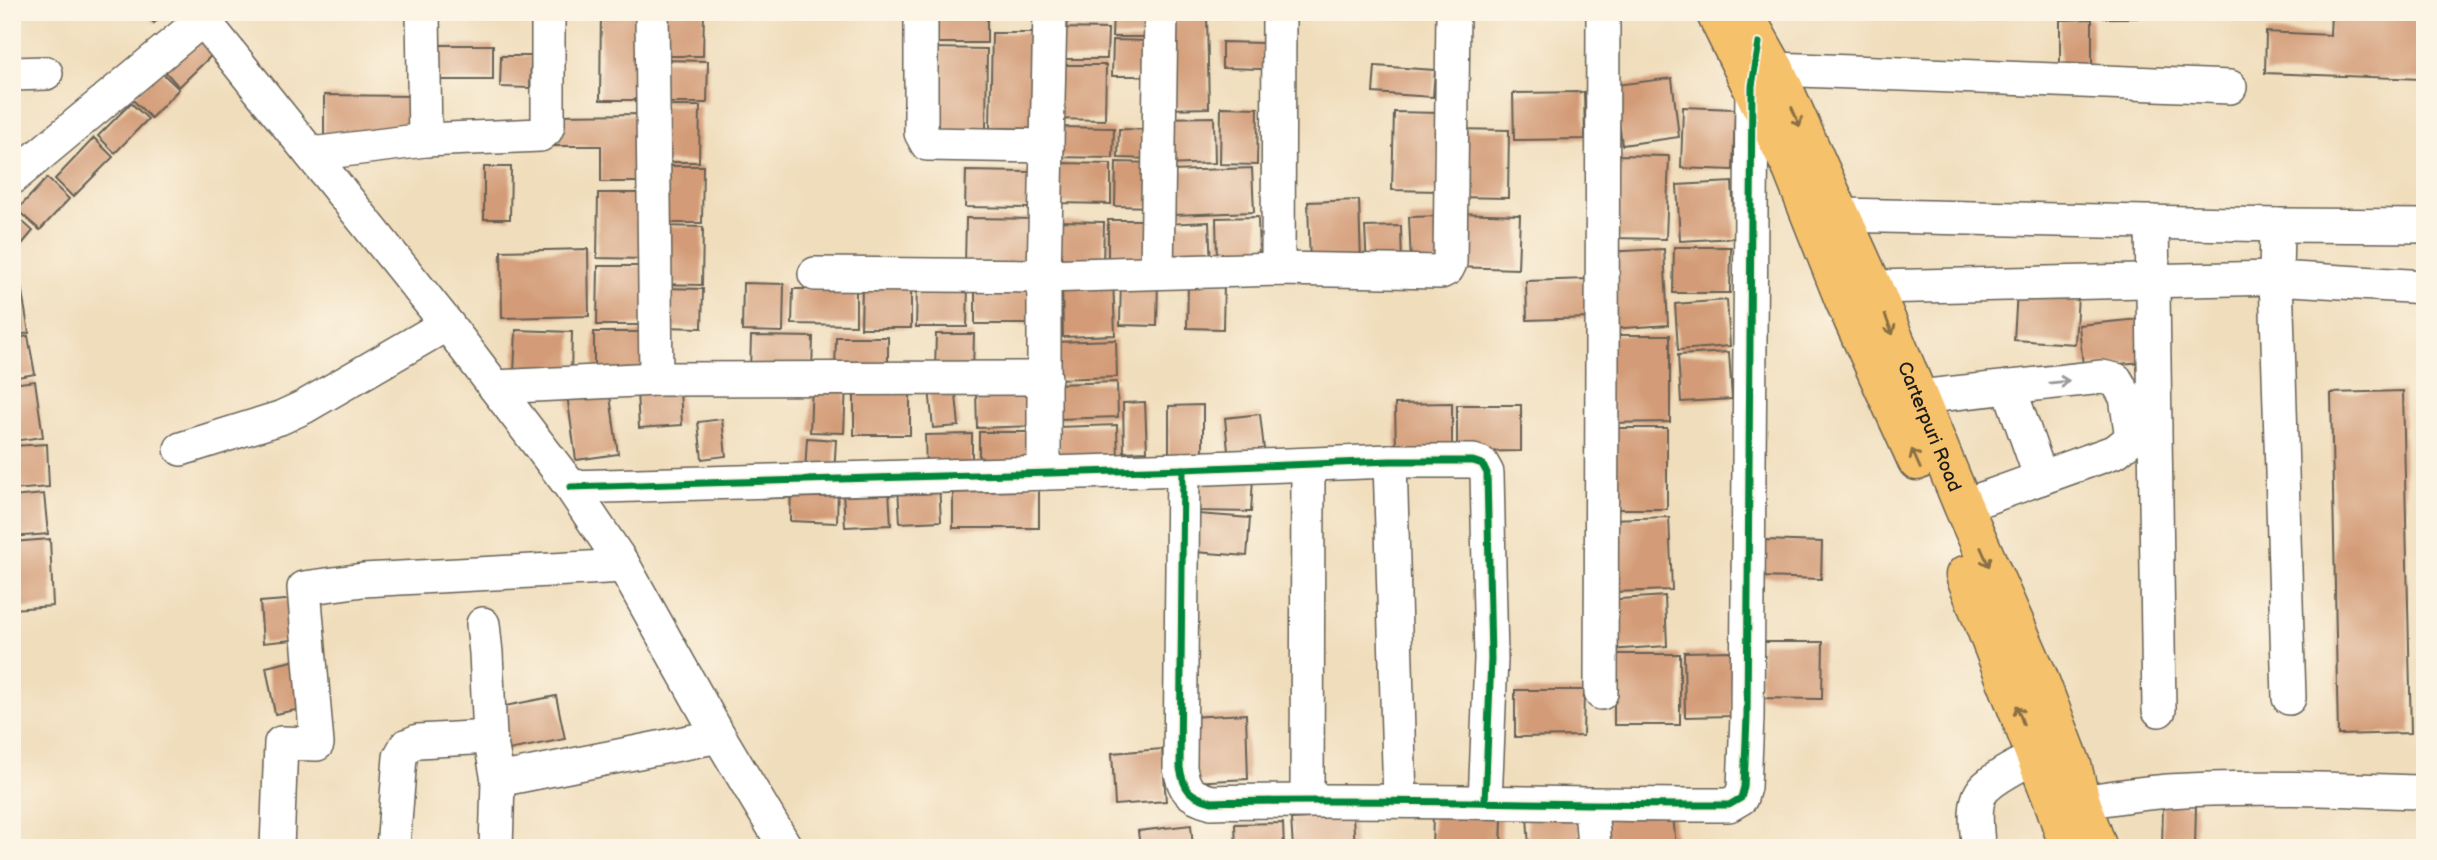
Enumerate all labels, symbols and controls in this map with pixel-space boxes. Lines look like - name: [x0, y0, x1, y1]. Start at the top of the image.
- one-way arrow: [1790, 106, 1803, 127]
- one-way arrow: [1883, 313, 1896, 335]
- street label: Carterpuri Road: [1892, 358, 1966, 495]
- one-way arrow: [2047, 375, 2070, 388]
- one-way arrow: [1909, 448, 1922, 470]
- one-way arrow: [1979, 546, 1992, 567]
- one-way arrow: [2013, 704, 2025, 726]

